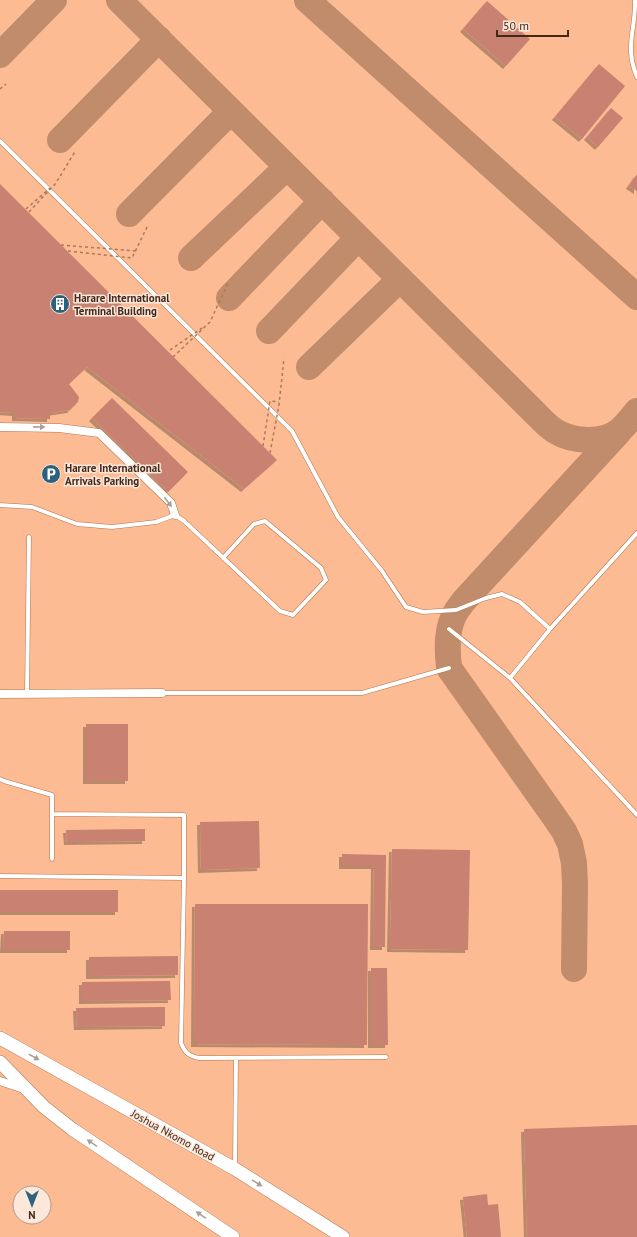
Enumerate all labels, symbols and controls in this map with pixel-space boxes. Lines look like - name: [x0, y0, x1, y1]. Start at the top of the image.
- scale bar: [497, 12, 568, 38]
- text: 50 m: [503, 18, 529, 33]
- place label: Harare International Terminal Building: [74, 291, 170, 318]
- building icon: Harare International Terminal Building: [49, 293, 71, 315]
- one-way arrow: [33, 424, 45, 431]
- place label: Harare International Arrivals Parking: [65, 461, 161, 488]
- parking icon: Harare International Arrivals Parking: [40, 463, 62, 485]
- one-way arrow: [164, 496, 172, 507]
- one-way arrow: [28, 1054, 40, 1061]
- street label: Joshua Nkomo Road: [128, 1106, 217, 1164]
- one-way arrow: [87, 1139, 98, 1147]
- one-way arrow: [252, 1179, 262, 1187]
- north arrow: [12, 1185, 52, 1225]
- text: N: [28, 1208, 36, 1222]
- one-way arrow: [195, 1212, 206, 1219]

